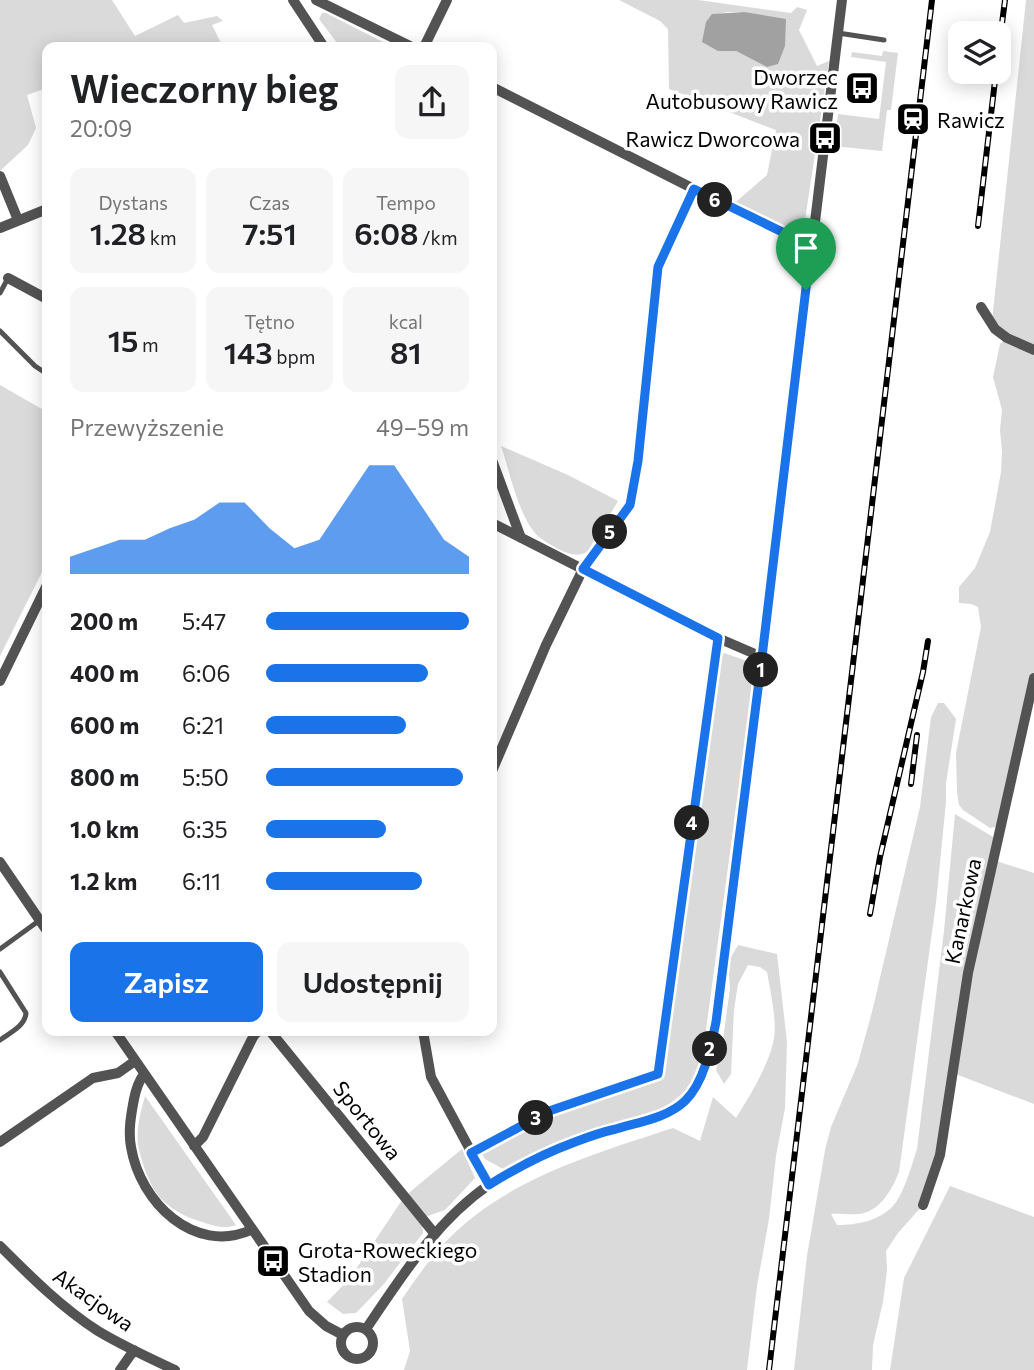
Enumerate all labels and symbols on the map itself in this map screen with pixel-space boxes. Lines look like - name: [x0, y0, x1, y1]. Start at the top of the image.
- place label: Dworzec Autobusowy Rawicz: [646, 64, 838, 113]
- bus stop icon: Dworzec Autobusowy Rawicz: [843, 69, 881, 107]
- station icon: Rawicz: [894, 100, 932, 138]
- place label: Rawicz: [937, 107, 1005, 132]
- bus stop icon: Rawicz Dworcowa: [806, 119, 844, 157]
- place label: Rawicz Dworcowa: [626, 126, 800, 151]
- pin: 6: [698, 182, 732, 218]
- pin: [776, 218, 836, 290]
- pin: 5: [592, 514, 628, 550]
- pin: 1: [744, 652, 778, 688]
- pin: 4: [674, 806, 710, 840]
- street label: Kanarkowa: [939, 856, 985, 966]
- pin: 2: [692, 1032, 728, 1066]
- street label: Sportowa: [329, 1076, 407, 1164]
- pin: 3: [518, 1100, 554, 1136]
- place label: Grota-Roweckiego Stadion: [298, 1237, 477, 1286]
- bus stop icon: Grota-Roweckiego Stadion: [254, 1242, 292, 1280]
- street label: Akacjowa: [49, 1262, 139, 1336]

